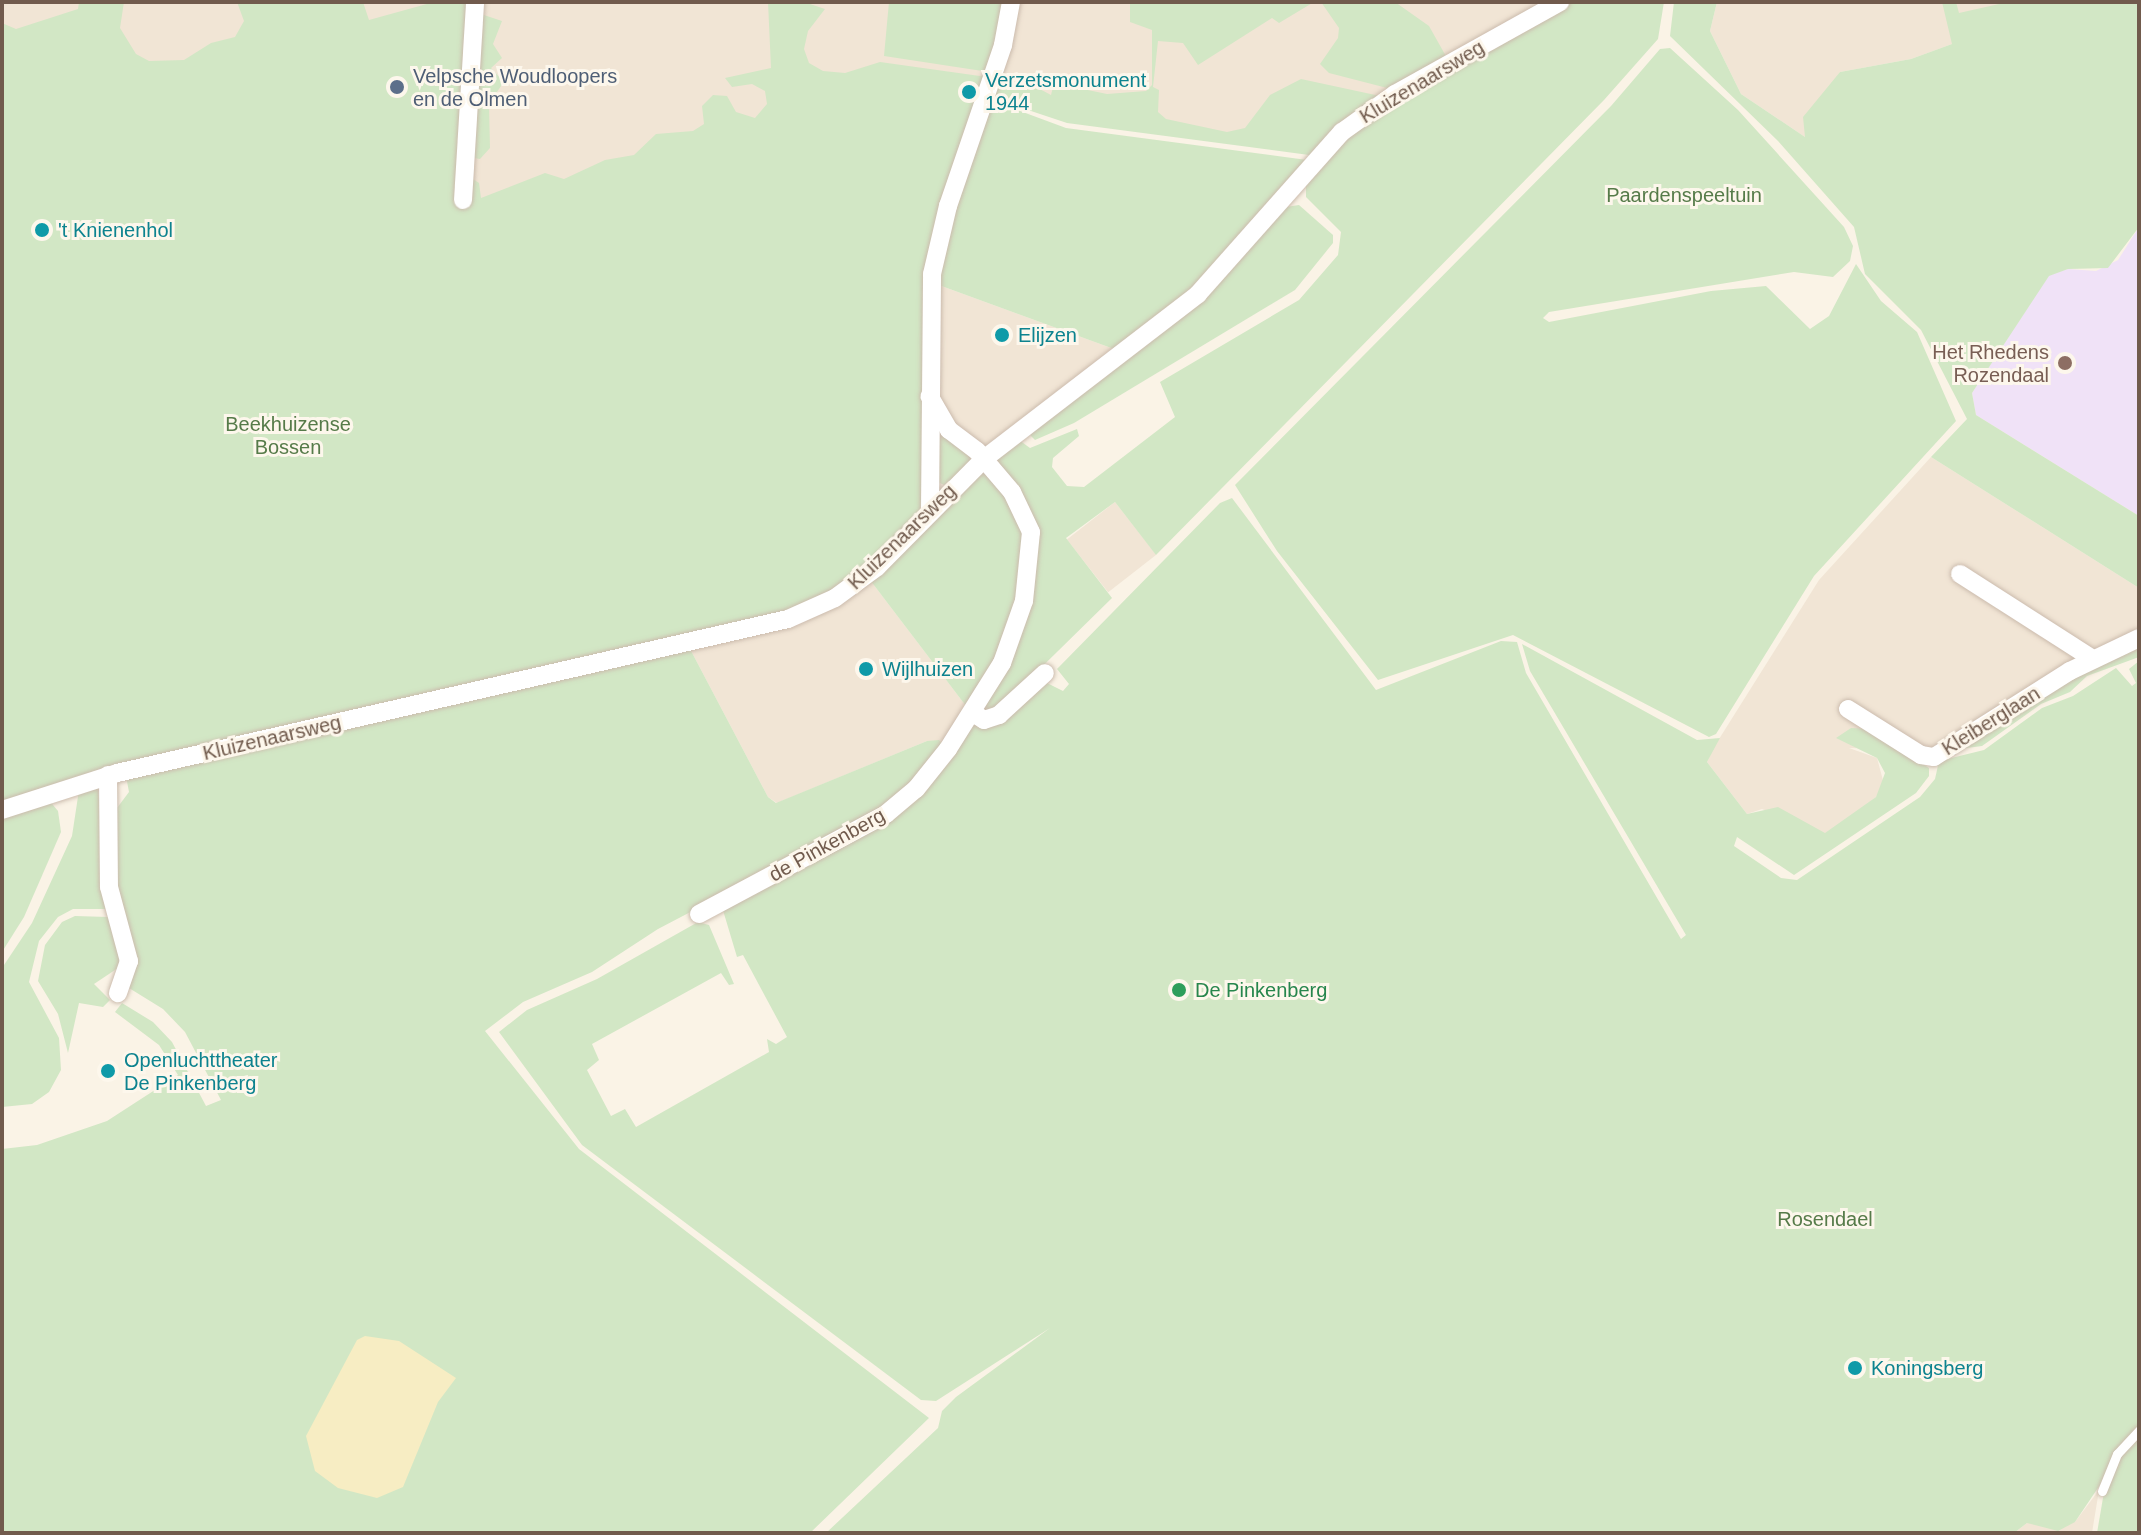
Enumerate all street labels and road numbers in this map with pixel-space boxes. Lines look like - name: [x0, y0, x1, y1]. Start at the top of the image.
- street label: Kluizenaarsweg: [1355, 35, 1489, 129]
- street label: Kluizenaarsweg: [843, 479, 961, 595]
- street label: Kleiberglaan: [1937, 681, 2045, 761]
- street label: Kluizenaarsweg: [201, 710, 343, 766]
- street label: de Pinkenberg: [765, 803, 889, 887]

